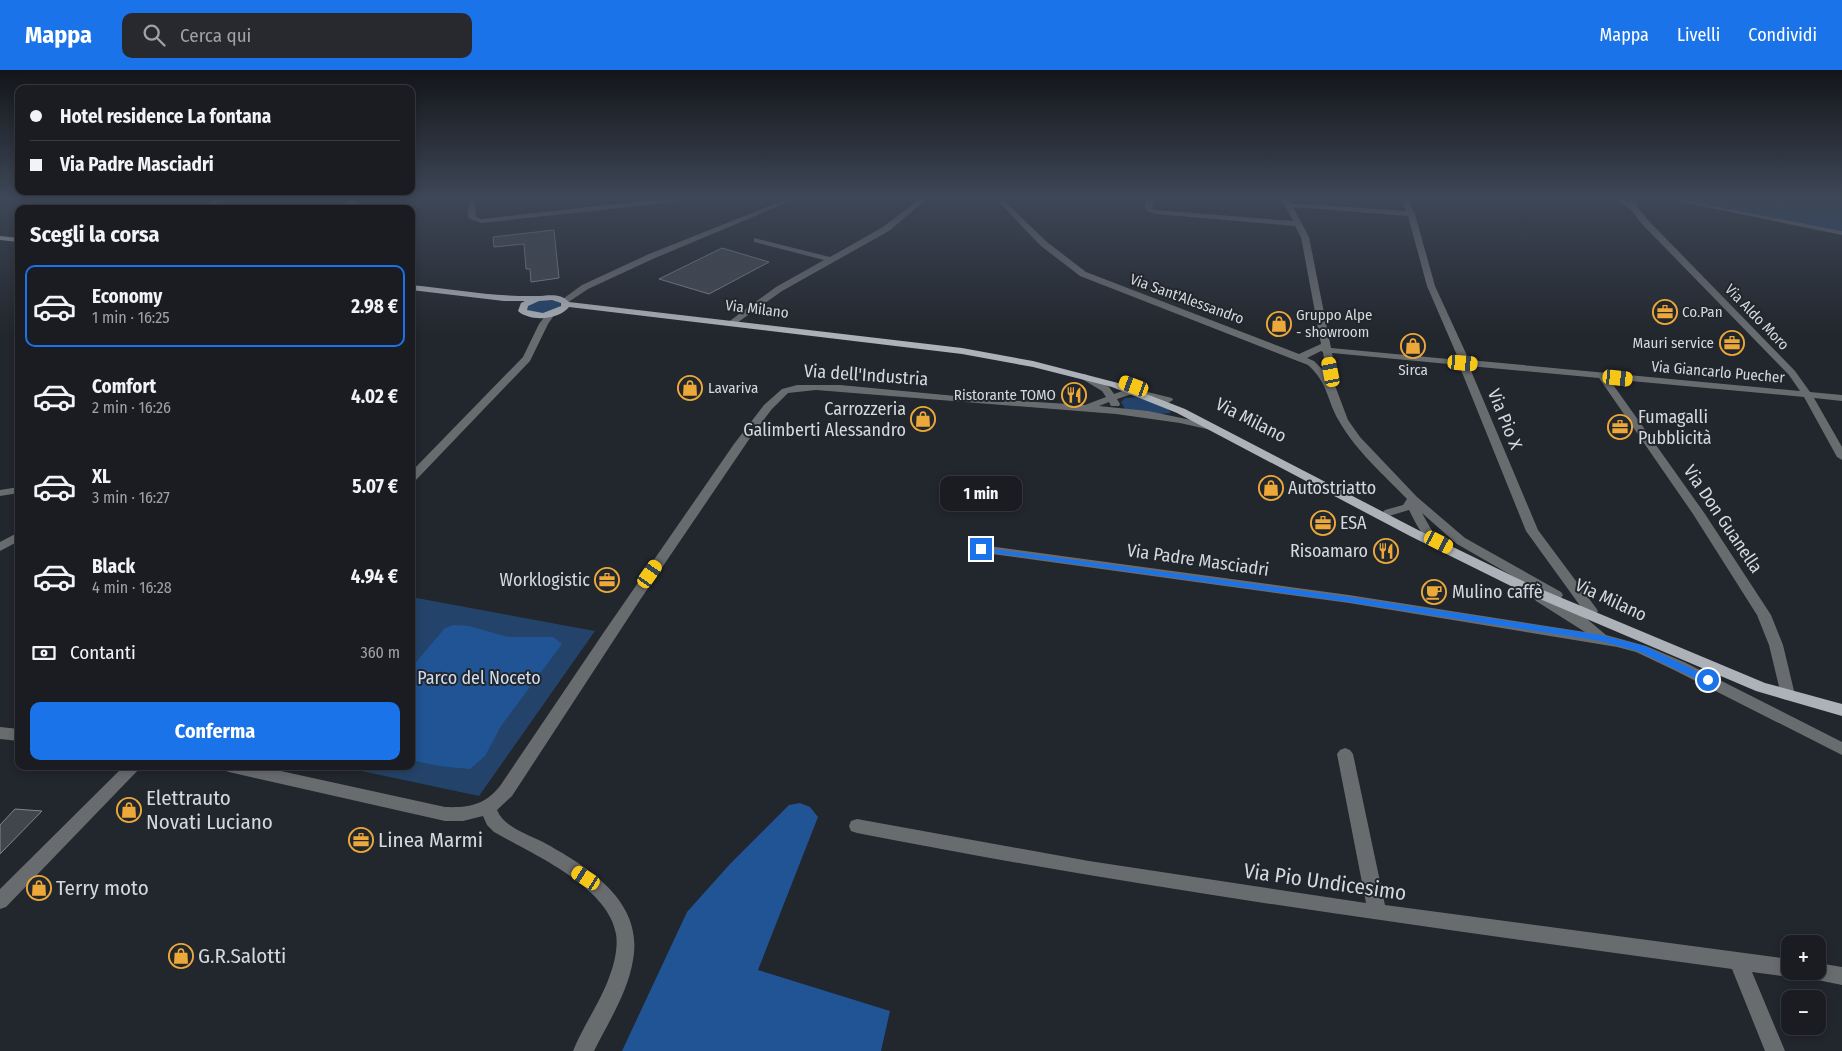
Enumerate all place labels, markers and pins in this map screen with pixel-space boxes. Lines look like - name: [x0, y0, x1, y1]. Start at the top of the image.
- office icon: Co.Pan: [1652, 299, 1678, 325]
- place label: Co.Pan: [1682, 303, 1723, 321]
- place label: Gruppo Alpe - showroom: [1296, 306, 1372, 341]
- shop icon: Gruppo Alpe - showroom: [1266, 311, 1292, 337]
- office icon: Mauri service: [1719, 330, 1745, 356]
- shop icon: Sirca: [1400, 333, 1426, 359]
- place label: Mauri service: [1633, 334, 1714, 352]
- place label: Sirca: [1398, 361, 1428, 379]
- shop icon: Lavariva: [677, 375, 703, 401]
- place label: Lavariva: [708, 379, 758, 397]
- restaurant icon: Ristorante TOMO: [1061, 382, 1087, 408]
- place label: Ristorante TOMO: [954, 386, 1056, 404]
- place label: Carrozzeria Galimberti Alessandro: [743, 398, 906, 441]
- shop icon: Carrozzeria Galimberti Alessandro: [910, 406, 936, 432]
- place label: Fumagalli Pubblicità: [1638, 406, 1712, 449]
- office icon: Fumagalli Pubblicità: [1607, 414, 1633, 440]
- shop icon: Autostriatto: [1258, 475, 1284, 501]
- place label: Autostriatto: [1288, 477, 1376, 499]
- office icon: ESA: [1310, 510, 1336, 536]
- place label: ESA: [1340, 512, 1367, 534]
- restaurant icon: Risoamaro: [1373, 538, 1399, 564]
- place label: Risoamaro: [1290, 540, 1368, 562]
- office icon: Worklogistic: [594, 567, 620, 593]
- place label: Worklogistic: [500, 569, 590, 591]
- cafe icon: Mulino caffè: [1421, 579, 1447, 605]
- place label: Mulino caffè: [1452, 581, 1543, 603]
- place label: Elettrauto Novati Luciano: [146, 785, 273, 835]
- shop icon: Elettrauto Novati Luciano: [116, 797, 142, 823]
- office icon: Linea Marmi: [348, 827, 374, 853]
- place label: Linea Marmi: [378, 827, 483, 853]
- shop icon: Terry moto: [26, 875, 52, 901]
- place label: Terry moto: [56, 875, 149, 901]
- shop icon: G.R.Salotti: [168, 943, 194, 969]
- place label: G.R.Salotti: [198, 943, 286, 969]

